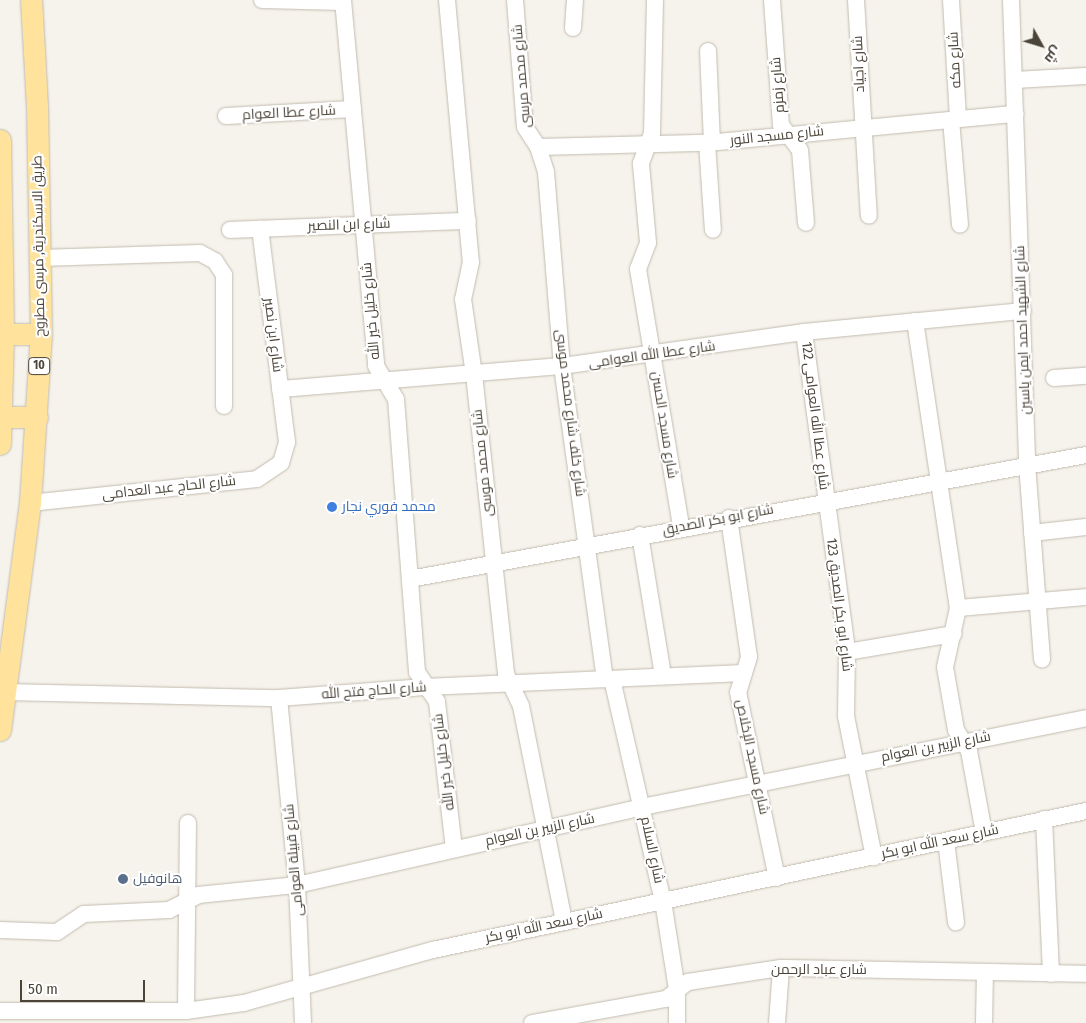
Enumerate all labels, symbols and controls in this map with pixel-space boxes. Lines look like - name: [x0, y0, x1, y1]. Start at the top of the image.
- north arrow: [1016, 20, 1066, 70]
- street label: شارع محمد مرسى: [509, 24, 535, 128]
- street label: شارع مكه: [945, 31, 965, 89]
- street label: شارع اجياد: [850, 35, 868, 93]
- text: ش: [1041, 42, 1065, 67]
- street label: شارع زمزم: [768, 56, 788, 114]
- street label: شارع عطا العوام: [242, 102, 336, 124]
- street label: شارع مسجد النور: [729, 123, 825, 149]
- street label: طريق الاسكندرية, مرسى مطروح: [29, 155, 49, 337]
- street label: شارع ابن النصير: [307, 215, 391, 235]
- street label: شارع الشهيد احمد ايمن ياسين: [1012, 245, 1034, 415]
- street label: شارع خليل خير الله: [358, 262, 384, 360]
- street label: شارع ابن نصير: [260, 297, 286, 373]
- street label: شارع خلف شارع محمد موسى: [551, 328, 589, 498]
- street label: شارع عطا الله العوامى: [587, 338, 717, 372]
- street label: شارع عطا الله العوامى 122: [798, 341, 832, 491]
- road number: 10: [28, 356, 50, 376]
- street label: شارع مسجد الحسن: [647, 370, 681, 480]
- street label: شارع محمد موسى: [469, 409, 497, 517]
- street label: شارع الحاج عبد العدامى: [101, 473, 237, 503]
- place label: محمد فوري نجار: [342, 499, 436, 515]
- marker: محمد فوري نجار: [326, 501, 338, 513]
- street label: شارع ابو بكر الصديق: [661, 501, 775, 539]
- street label: شارع ابو بكر الصديق 123: [822, 537, 856, 673]
- street label: شارع الحاج فتح الله: [321, 679, 427, 703]
- street label: شارع مسجد الإخلاص: [732, 698, 772, 816]
- street label: شارع خليل خير الله: [430, 713, 458, 811]
- street label: شارع الزبير بن العوام: [880, 728, 992, 766]
- street label: شارع قبيلة العوامى: [281, 803, 307, 917]
- street label: شارع الزبير بن العوام: [484, 810, 596, 850]
- street label: شارع السلام: [637, 815, 667, 885]
- street label: شارع سعد الله ابو بكر: [880, 821, 1000, 863]
- place label: هانوفيل: [133, 871, 183, 887]
- marker: هانوفيل: [117, 873, 129, 885]
- street label: شارع سعد الله ابو بكر: [484, 905, 604, 947]
- street label: شارع عباد الرحمن: [771, 962, 867, 978]
- scale bar: [22, 970, 148, 1002]
- text: 50 m: [28, 980, 58, 998]

